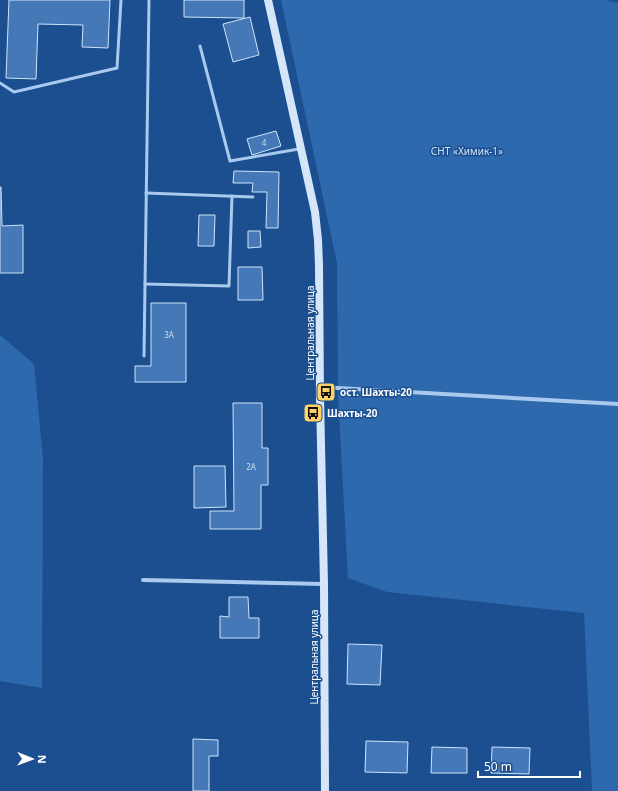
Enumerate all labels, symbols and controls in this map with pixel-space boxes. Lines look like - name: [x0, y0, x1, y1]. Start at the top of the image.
- house number: 4: [262, 137, 267, 148]
- park label: СНТ «Химик-1»: [431, 144, 503, 158]
- street label: Центральная улица: [303, 285, 317, 381]
- house number: 3А: [164, 329, 175, 340]
- bus stop icon: ост. Шахты-20: [315, 381, 337, 403]
- place label: ост. Шахты-20: [340, 385, 412, 399]
- bus stop icon: Шахты-20: [302, 402, 324, 424]
- place label: Шахты-20: [327, 406, 378, 420]
- house number: 2А: [246, 461, 257, 472]
- street label: Центральная улица: [307, 609, 321, 705]
- north arrow: [12, 739, 52, 779]
- scale bar: [478, 753, 580, 779]
- text: N: [35, 755, 50, 764]
- text: 50 m: [484, 758, 512, 775]

